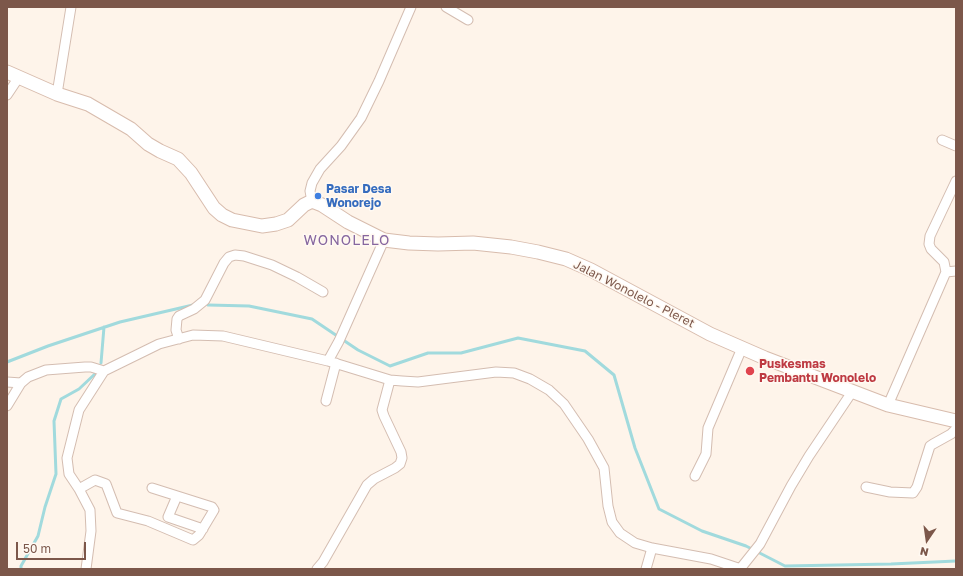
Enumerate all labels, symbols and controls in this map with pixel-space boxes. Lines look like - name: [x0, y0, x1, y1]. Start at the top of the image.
- place label: Pasar Desa Wonorejo: [326, 182, 392, 210]
- marker: Pasar Desa Wonorejo: [313, 191, 323, 201]
- district label: WONOLELO: [304, 233, 390, 249]
- street label: Jalan Wonolelo - Pleret: [571, 257, 697, 331]
- place label: Puskesmas Pembantu Wonolelo: [759, 357, 876, 385]
- marker: Puskesmas Pembantu Wonolelo: [744, 365, 756, 377]
- north arrow: [907, 520, 947, 560]
- scale bar: [18, 534, 88, 560]
- text: 50 m: [23, 541, 51, 556]
- text: N: [919, 545, 930, 559]

